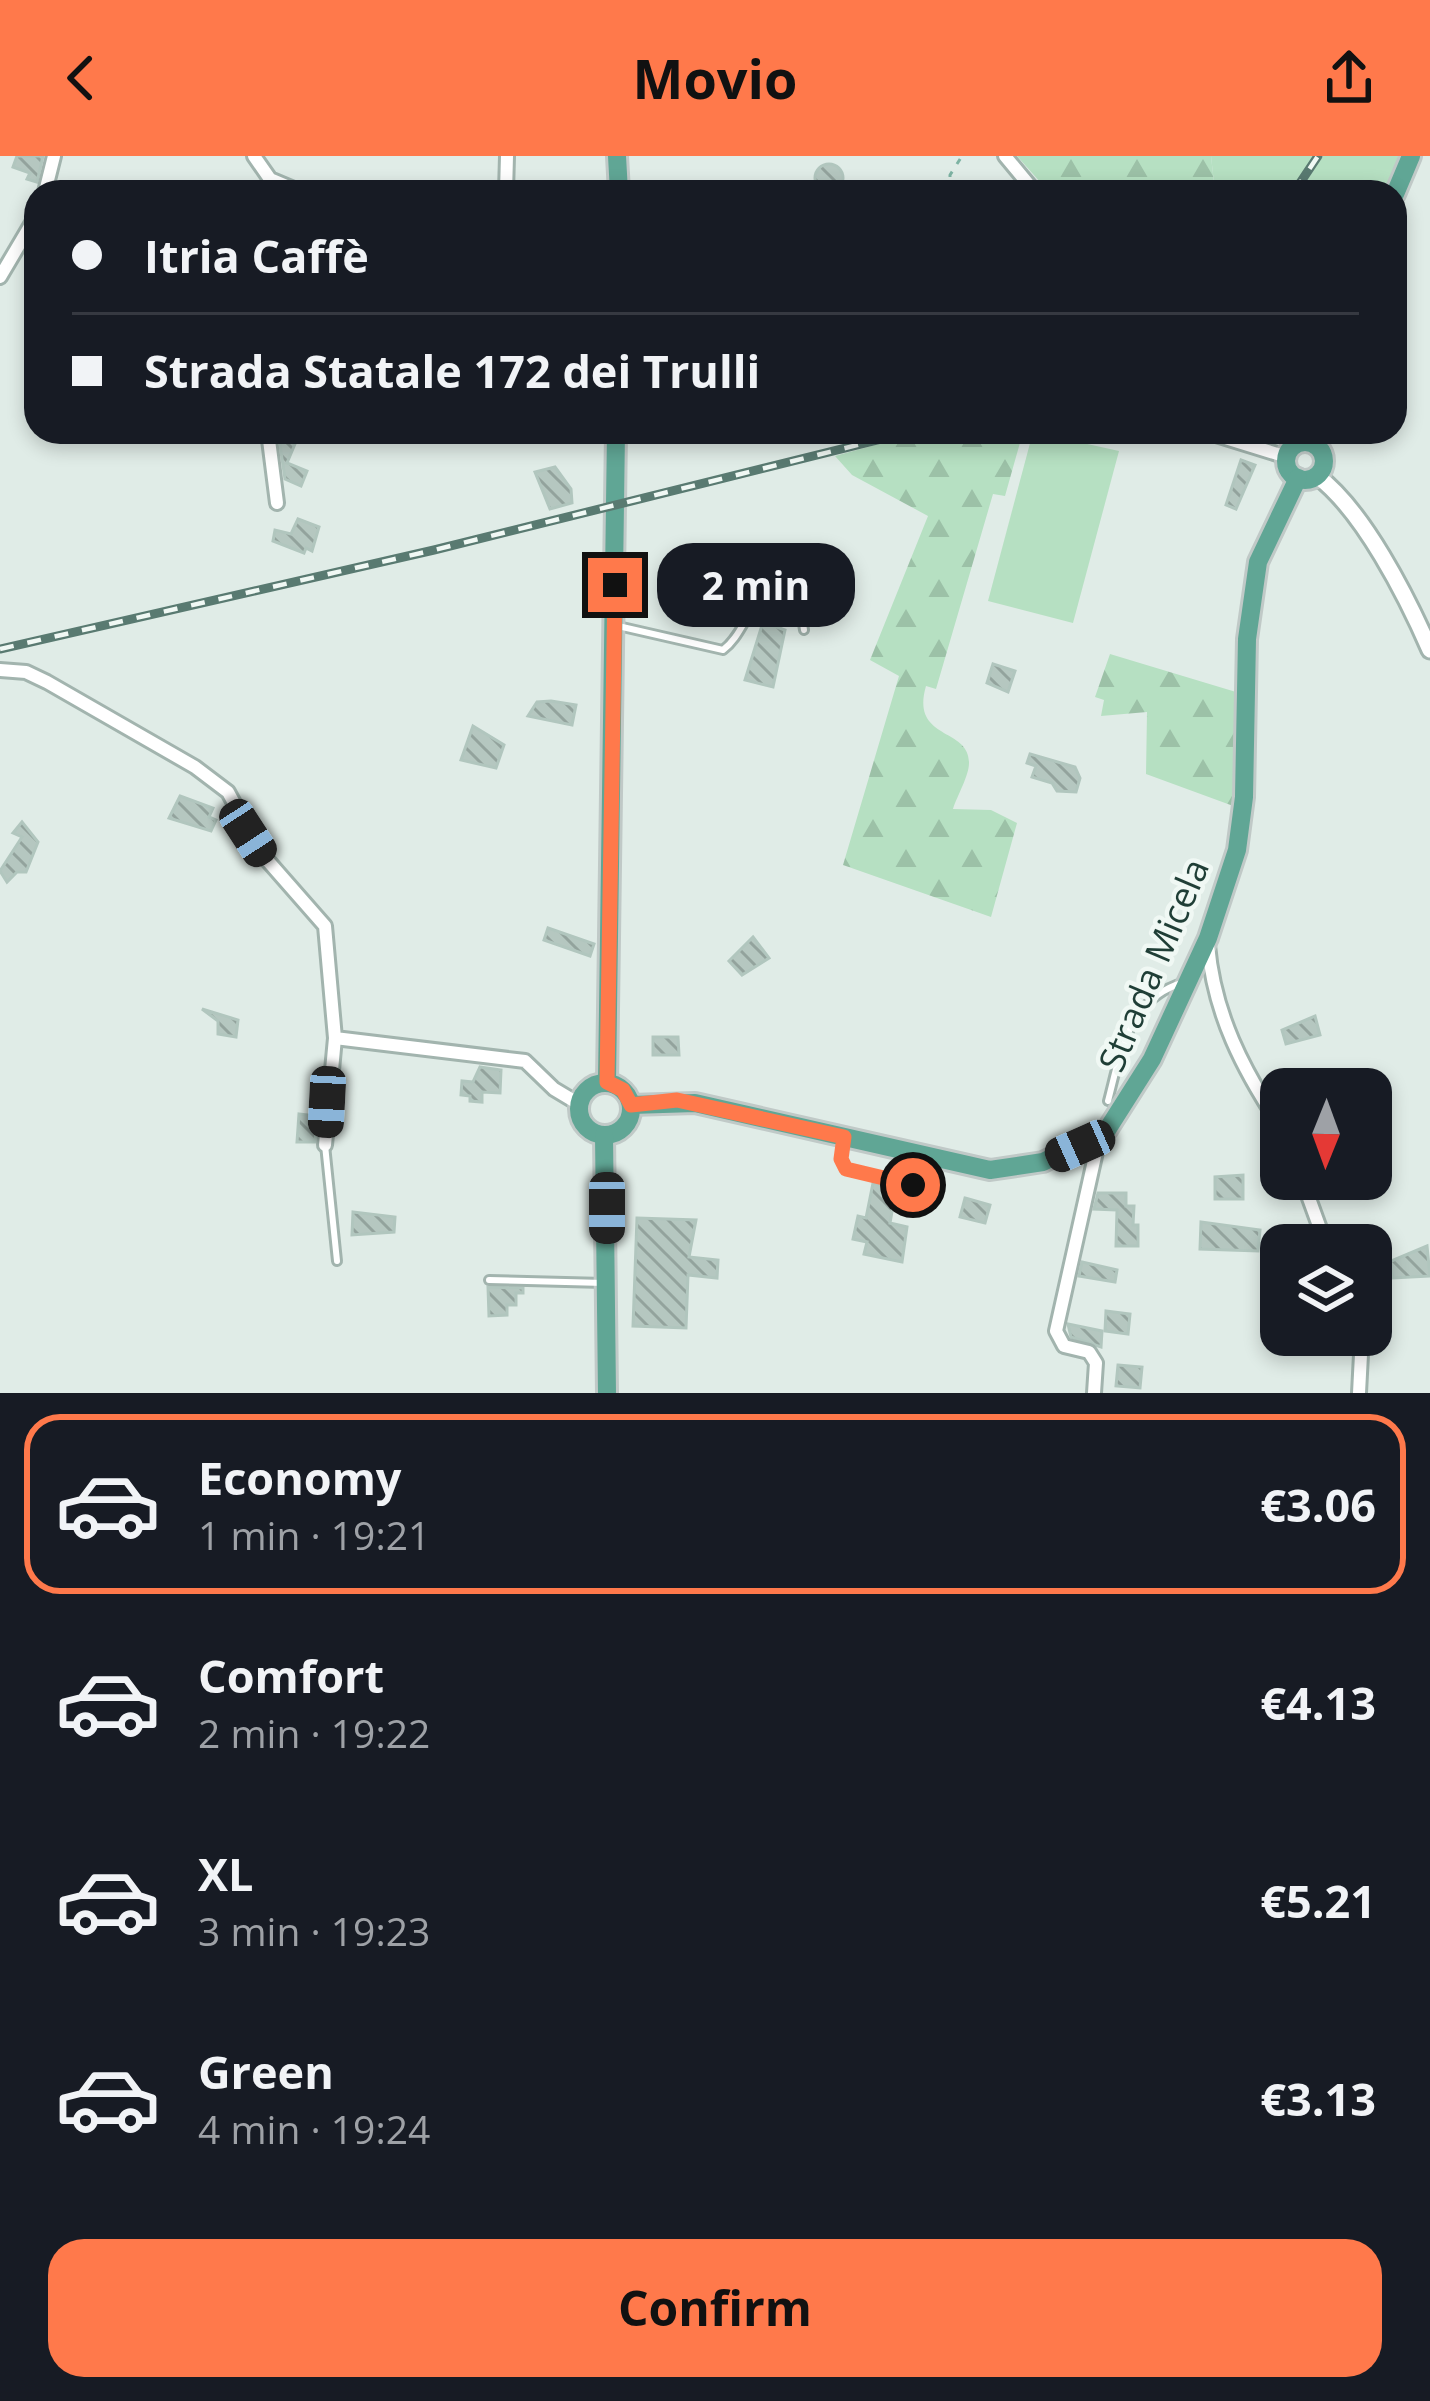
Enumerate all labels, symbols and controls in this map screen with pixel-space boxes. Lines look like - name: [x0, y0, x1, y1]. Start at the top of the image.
- text: Movio: [633, 41, 797, 115]
- icon: back: [48, 45, 114, 111]
- icon: share: [1316, 45, 1382, 111]
- text: Itria Caffè: [144, 225, 369, 286]
- text: Strada Statale 172 dei Trulli: [144, 340, 760, 401]
- callout: 2 min: [657, 543, 855, 627]
- route end: [588, 558, 642, 612]
- text: 2 min: [702, 558, 810, 611]
- car: [213, 793, 283, 873]
- street label: Strada Micela: [1086, 851, 1220, 1079]
- car: [307, 1065, 347, 1139]
- north arrow: [1260, 1068, 1392, 1200]
- map controls: [1260, 1068, 1392, 1356]
- car: [1040, 1115, 1120, 1177]
- route start: [886, 1158, 940, 1212]
- car: [589, 1172, 625, 1244]
- button: layers: [1260, 1224, 1392, 1356]
- text: Economy: [198, 1447, 401, 1508]
- icon: car: [54, 1450, 162, 1558]
- text: €3.06: [1260, 1474, 1376, 1535]
- text: 1 min · 19:21: [198, 1508, 430, 1561]
- text: Comfort: [198, 1645, 384, 1706]
- icon: car: [54, 1648, 162, 1756]
- text: €4.13: [1260, 1672, 1376, 1733]
- text: 2 min · 19:22: [198, 1706, 430, 1759]
- text: XL: [198, 1843, 253, 1904]
- icon: car: [54, 1846, 162, 1954]
- text: €5.21: [1260, 1870, 1376, 1931]
- text: 3 min · 19:23: [198, 1904, 430, 1957]
- text: Green: [198, 2041, 334, 2102]
- icon: car: [54, 2044, 162, 2152]
- text: €3.13: [1260, 2068, 1376, 2129]
- text: 4 min · 19:24: [198, 2102, 430, 2155]
- button: Confirm: [48, 2239, 1382, 2377]

